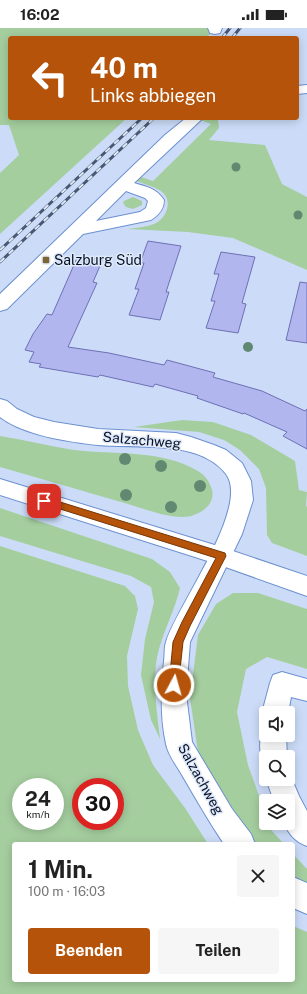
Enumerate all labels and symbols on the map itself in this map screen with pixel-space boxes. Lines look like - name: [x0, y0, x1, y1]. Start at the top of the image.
- place label: Salzburg Süd: [54, 252, 142, 268]
- marker: Salzburg Süd: [41, 255, 51, 265]
- street label: Salzachweg: [102, 429, 182, 451]
- pin: [27, 484, 61, 518]
- position arrow: [153, 664, 195, 706]
- street label: Salzachweg: [175, 741, 227, 818]
- speed limit sign: 30: [72, 778, 124, 830]

